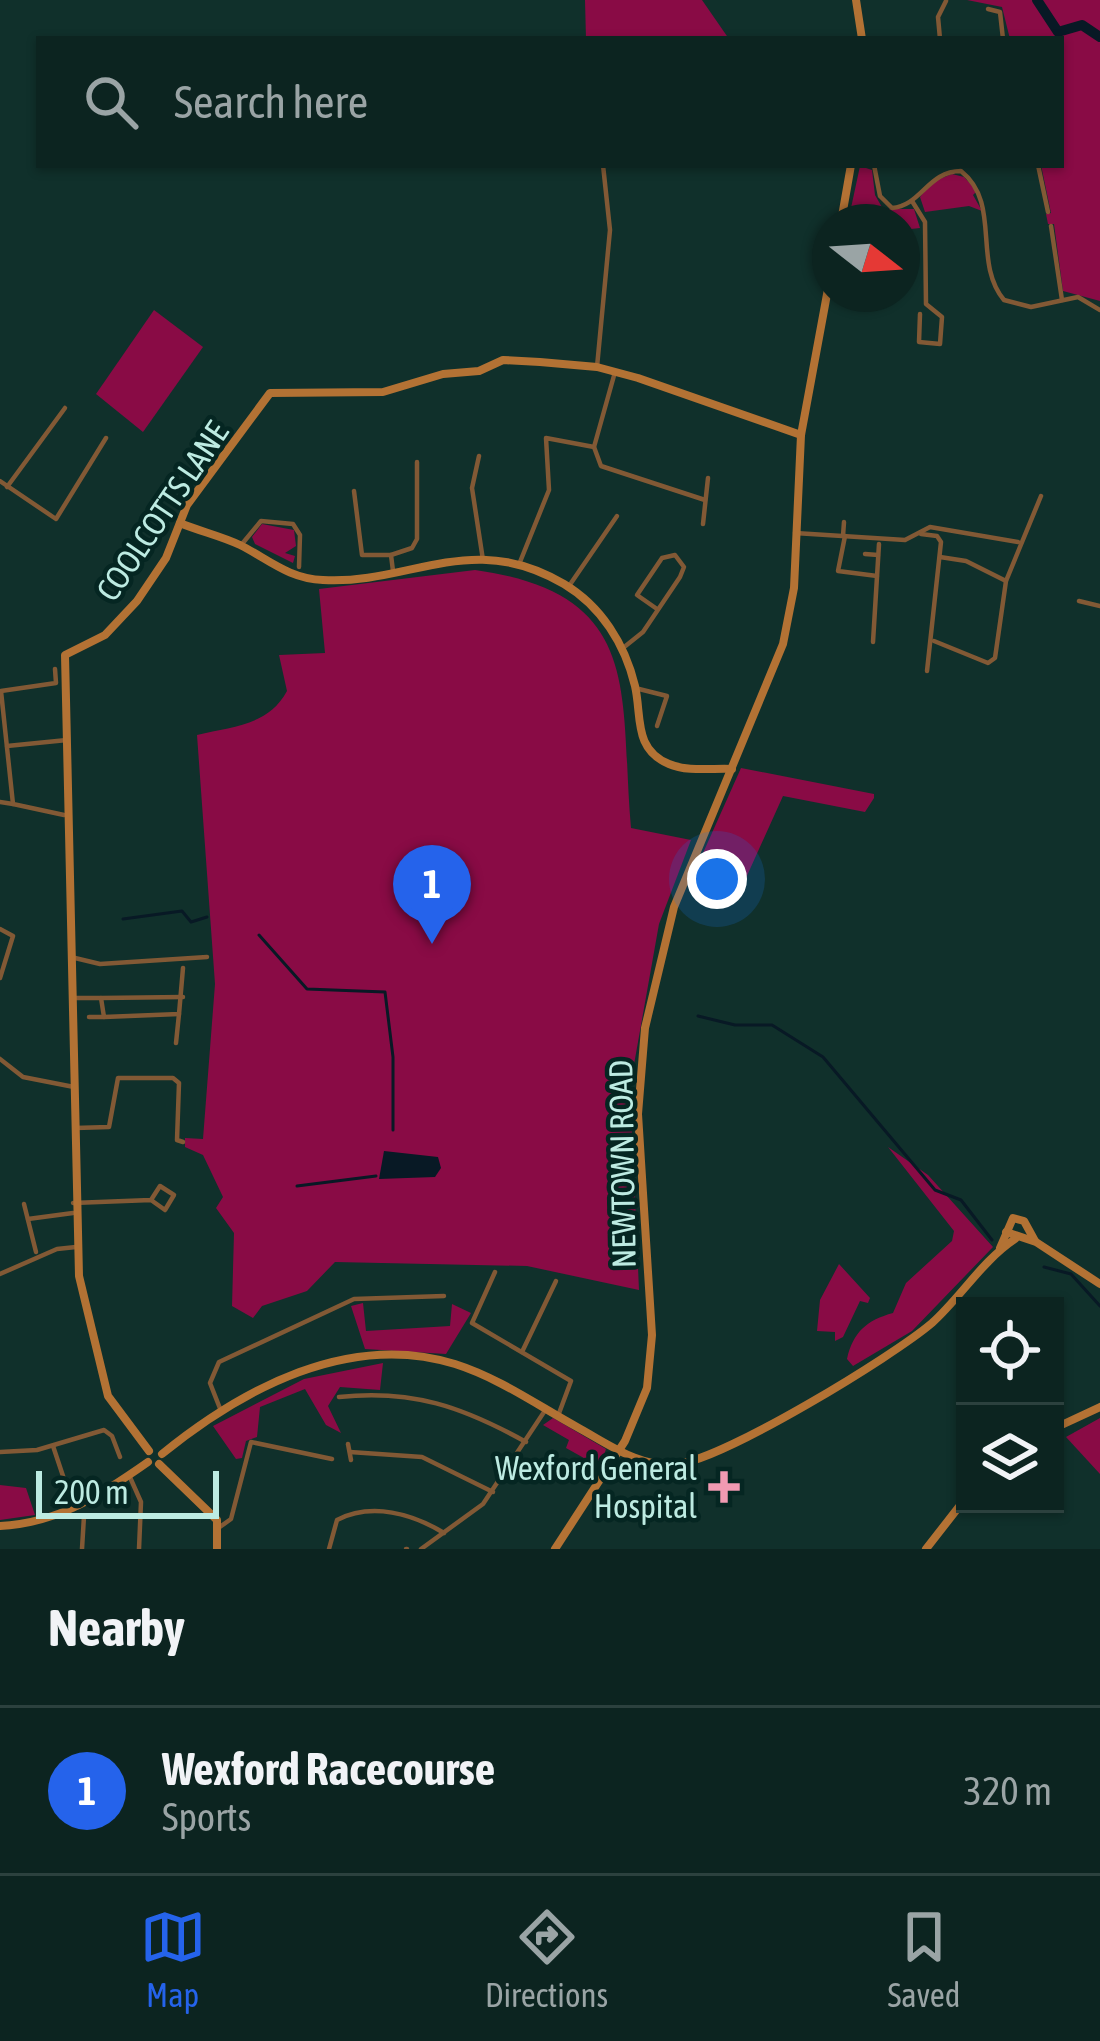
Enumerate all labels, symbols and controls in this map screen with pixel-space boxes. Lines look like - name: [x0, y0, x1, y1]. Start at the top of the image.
- search box: [36, 36, 1064, 168]
- icon: search: [78, 69, 144, 135]
- text: Search here: [174, 76, 368, 128]
- north arrow: [812, 204, 920, 312]
- street label: COOLCOTTS LANE: [88, 414, 236, 608]
- pin: 1: [393, 845, 471, 944]
- your location: [687, 849, 747, 909]
- street label: NEWTOWN ROAD: [601, 1060, 643, 1268]
- map controls: [956, 1297, 1064, 1513]
- button: locate: [956, 1297, 1064, 1405]
- button: layers: [956, 1405, 1064, 1513]
- place label: Wexford General Hospital: [495, 1449, 697, 1525]
- scale bar: [36, 1465, 219, 1518]
- marker: Wexford General Hospital: [708, 1471, 740, 1503]
- text: 200 m: [54, 1473, 129, 1511]
- text: Nearby: [48, 1598, 185, 1657]
- text: Wexford Racecourse: [162, 1743, 495, 1795]
- text: 1: [78, 1769, 96, 1813]
- text: 320 m: [964, 1769, 1052, 1813]
- text: Sports: [162, 1795, 251, 1839]
- tab: Map: [140, 1904, 206, 2014]
- tab: Directions: [485, 1904, 608, 2014]
- tab: Saved: [887, 1904, 960, 2014]

